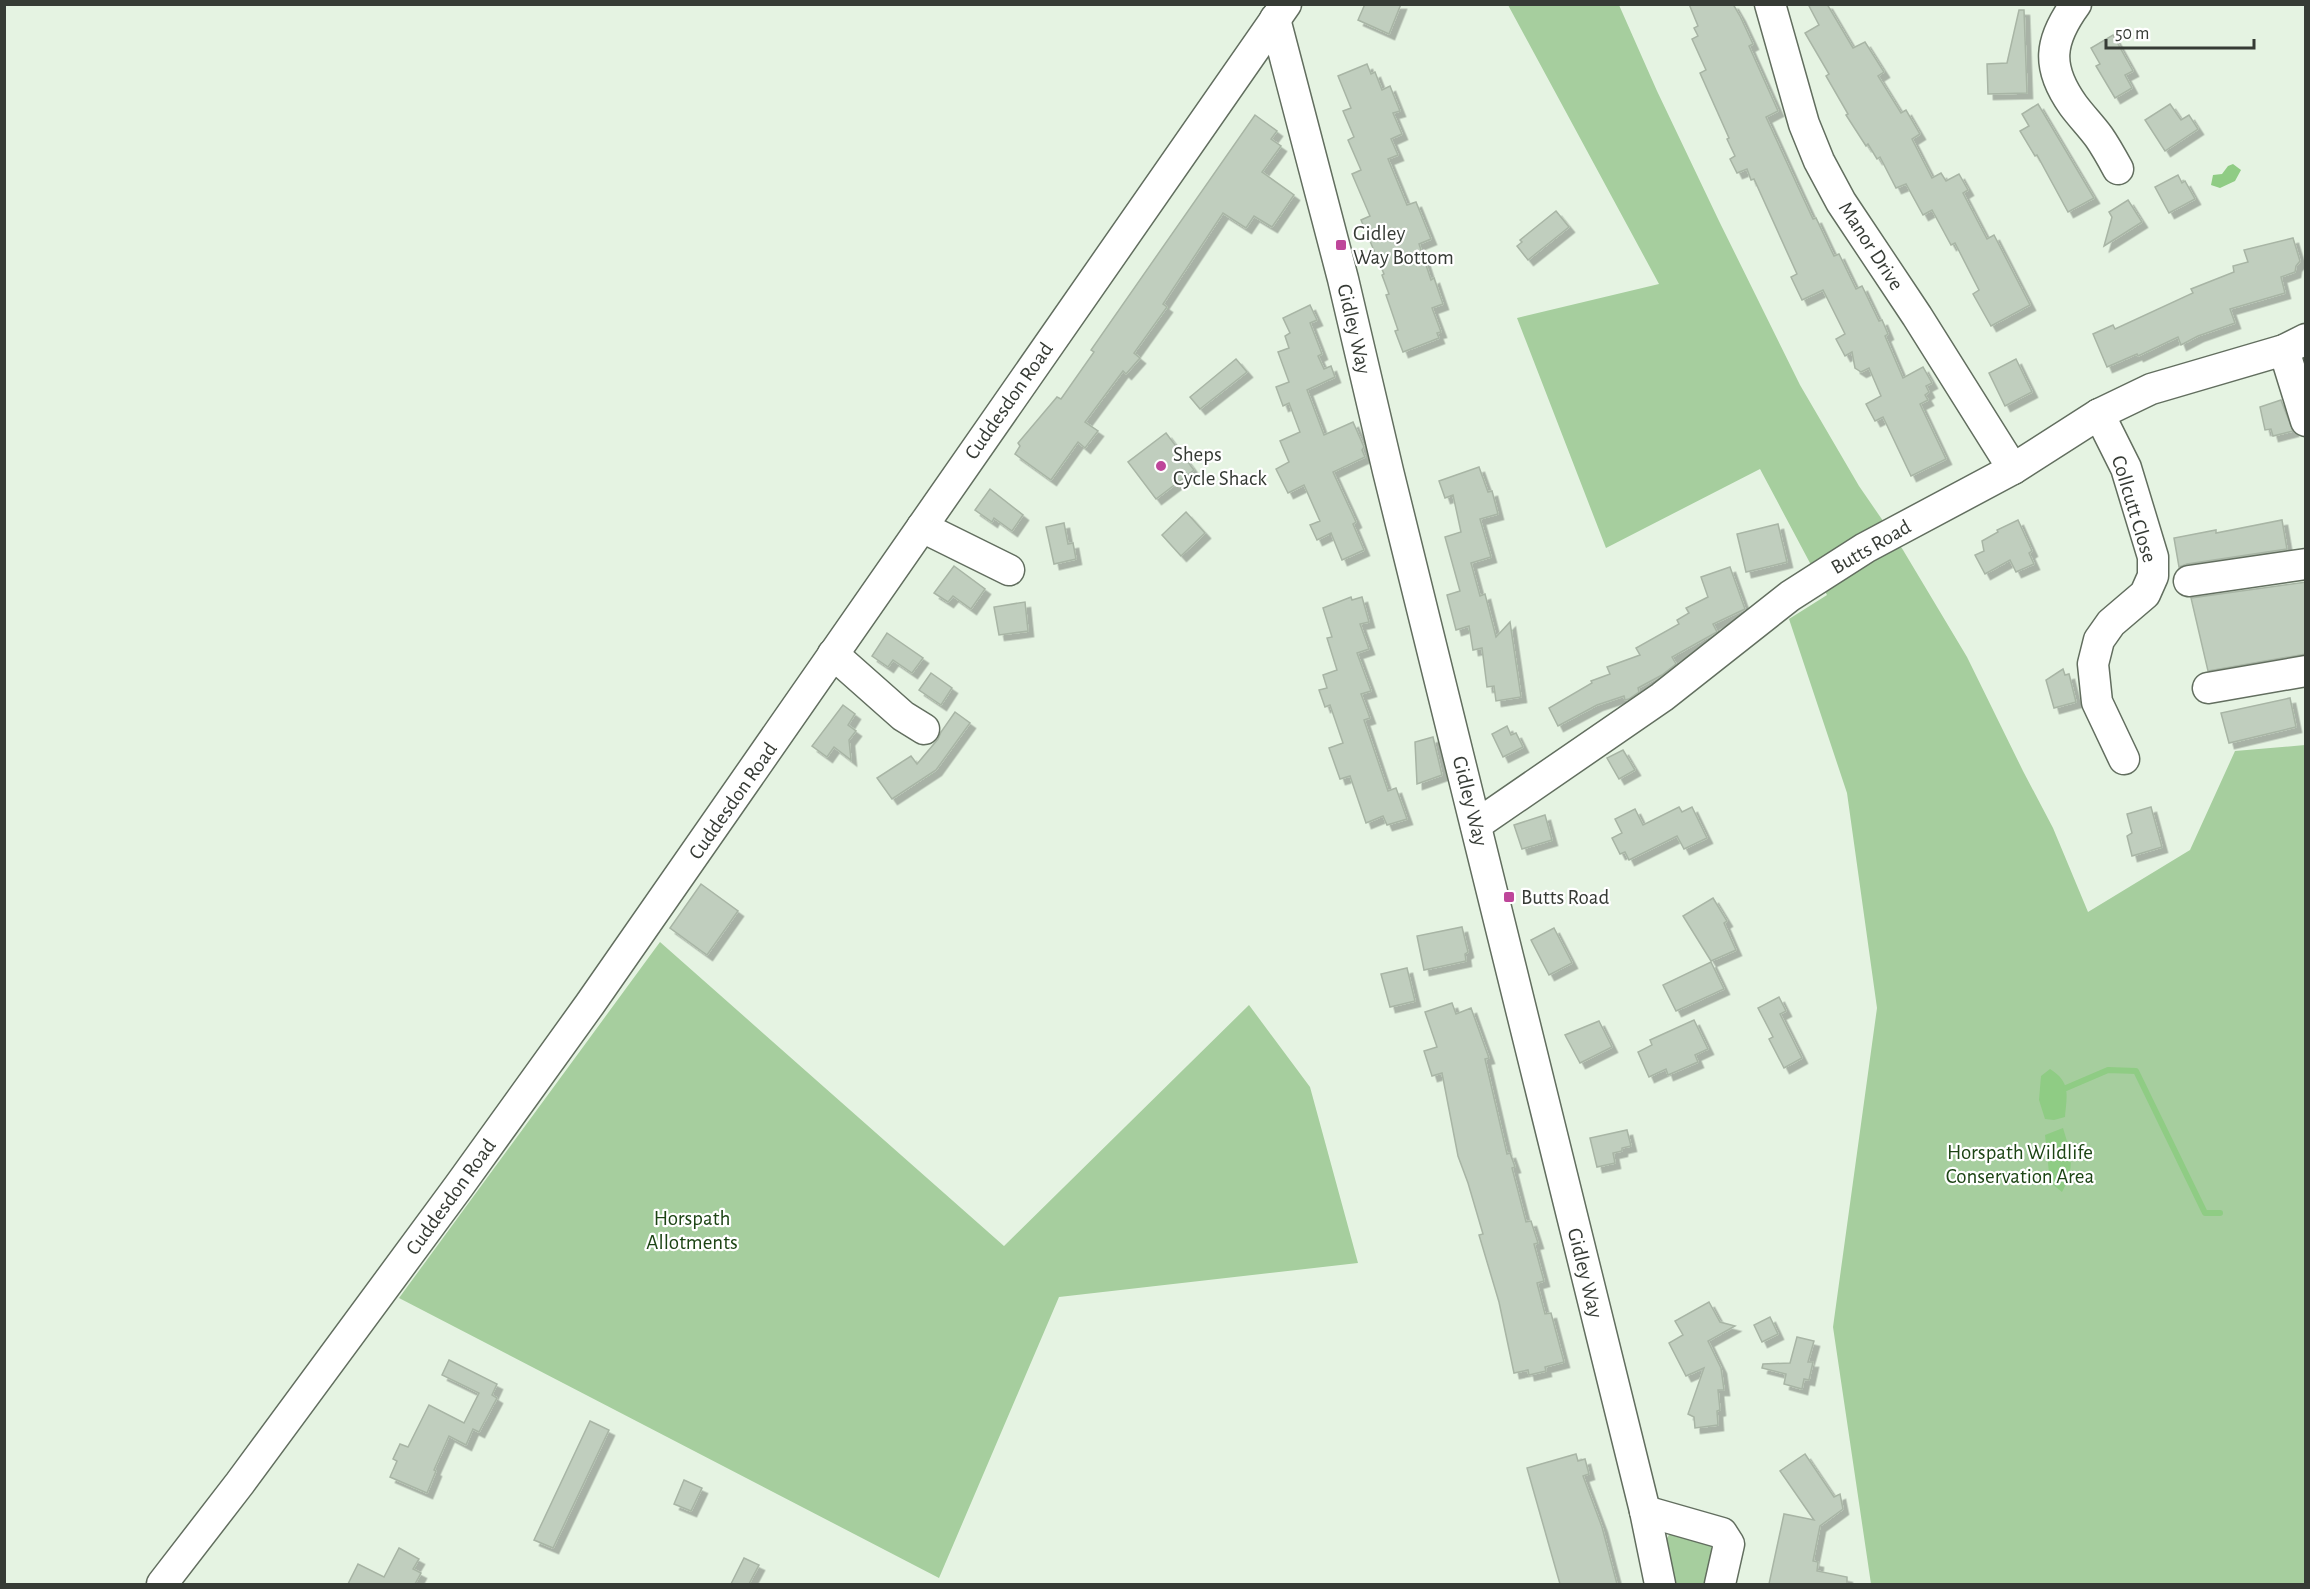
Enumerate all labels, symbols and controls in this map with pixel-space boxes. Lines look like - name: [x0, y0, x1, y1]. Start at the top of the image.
- scale bar: [2106, 12, 2254, 50]
- text: 50 m: [2115, 25, 2149, 43]
- street label: Manor Drive: [1835, 198, 1907, 294]
- place label: Gidley Way Bottom: [1353, 223, 1454, 268]
- marker: Gidley Way Bottom: [1334, 238, 1348, 252]
- street label: Gidley Way: [1333, 282, 1375, 376]
- street label: Cuddesdon Road: [961, 339, 1057, 463]
- place label: Sheps Cycle Shack: [1173, 444, 1267, 489]
- street label: Collcutt Close: [2108, 453, 2160, 565]
- marker: Sheps Cycle Shack: [1154, 459, 1168, 473]
- street label: Butts Road: [1827, 516, 1915, 578]
- street label: Cuddesdon Road: [685, 739, 781, 863]
- street label: Gidley Way: [1449, 754, 1491, 848]
- place label: Butts Road: [1521, 887, 1610, 908]
- marker: Butts Road: [1502, 890, 1516, 904]
- street label: Cuddesdon Road: [402, 1135, 500, 1259]
- park label: Horspath Wildlife Conservation Area: [1946, 1142, 2095, 1187]
- park label: Horspath Allotments: [646, 1208, 738, 1253]
- street label: Gidley Way: [1564, 1226, 1606, 1320]

